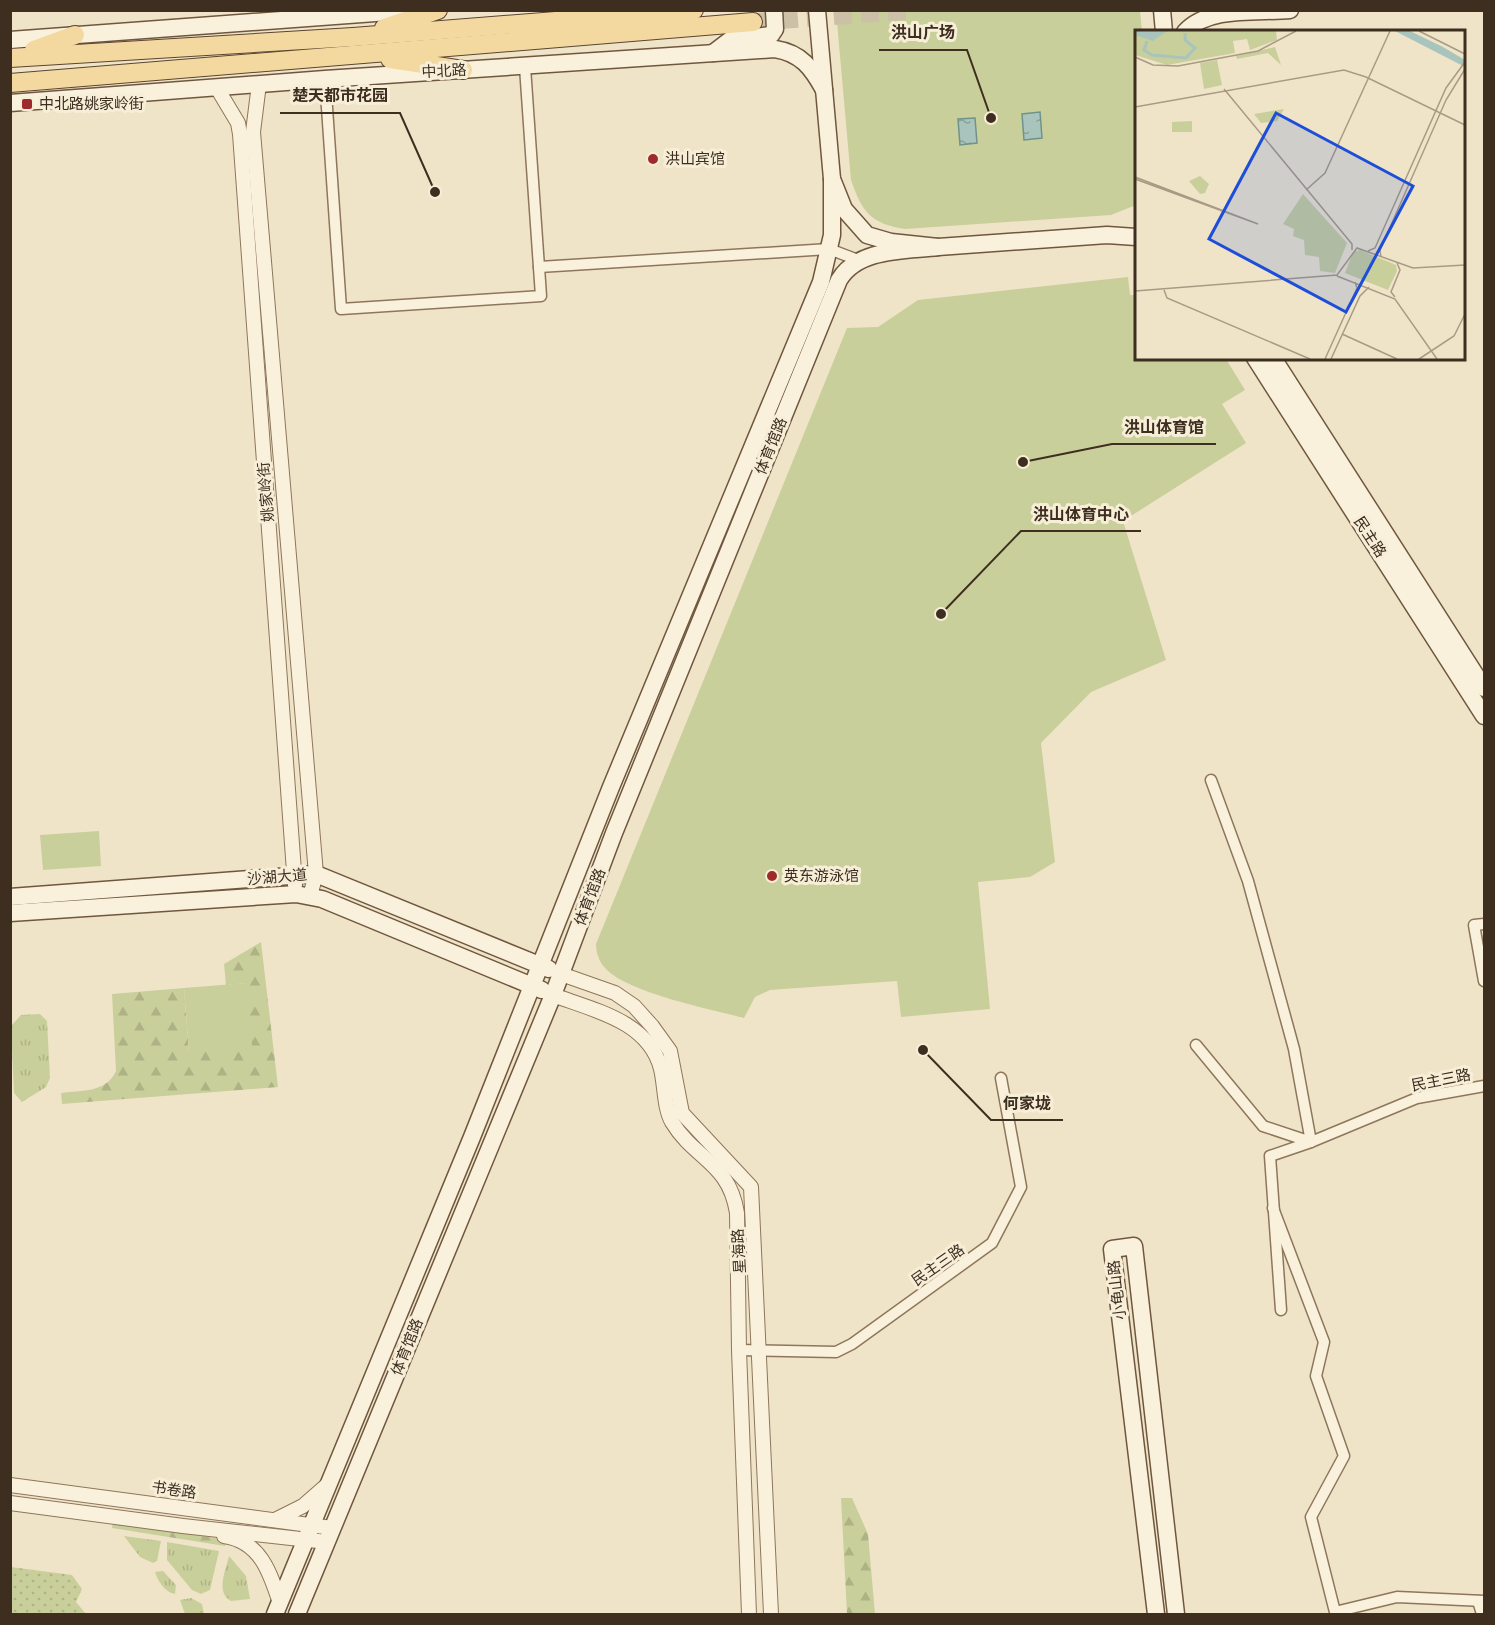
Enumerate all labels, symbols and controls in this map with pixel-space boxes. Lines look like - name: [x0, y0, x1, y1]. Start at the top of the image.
- callout: 洪山广场: [879, 16, 967, 50]
- text: 洪山广场: [891, 23, 955, 41]
- inset map: [1135, 30, 1465, 360]
- street label: 中北路: [421, 61, 467, 80]
- callout: 楚天都市花园: [280, 79, 400, 113]
- text: 楚天都市花园: [292, 86, 388, 104]
- place label: 中北路姚家岭街: [39, 95, 144, 112]
- marker: 中北路姚家岭街: [20, 97, 34, 111]
- place label: 洪山宾馆: [665, 150, 725, 167]
- marker: 洪山宾馆: [646, 152, 660, 166]
- callout: 洪山体育馆: [1112, 410, 1216, 444]
- street label: 体育馆路: [752, 415, 790, 477]
- text: 洪山体育馆: [1124, 418, 1204, 436]
- street label: 姚家岭街: [254, 461, 277, 523]
- callout: 洪山体育中心: [1021, 497, 1141, 531]
- text: 洪山体育中心: [1033, 505, 1129, 523]
- street label: 民主路: [1351, 514, 1389, 560]
- street label: 沙湖大道: [246, 866, 308, 888]
- street label: 体育馆路: [572, 866, 608, 928]
- place label: 英东游泳馆: [784, 868, 859, 884]
- marker: 英东游泳馆: [765, 869, 779, 883]
- street label: 民主三路: [1410, 1066, 1472, 1094]
- callout: 何家垅: [991, 1086, 1063, 1120]
- text: 何家垅: [1003, 1095, 1051, 1112]
- street label: 星海路: [730, 1228, 748, 1274]
- street label: 民主三路: [909, 1241, 967, 1289]
- street label: 小龟山路: [1104, 1259, 1129, 1321]
- street label: 体育馆路: [388, 1316, 426, 1378]
- street label: 书卷路: [151, 1479, 197, 1501]

